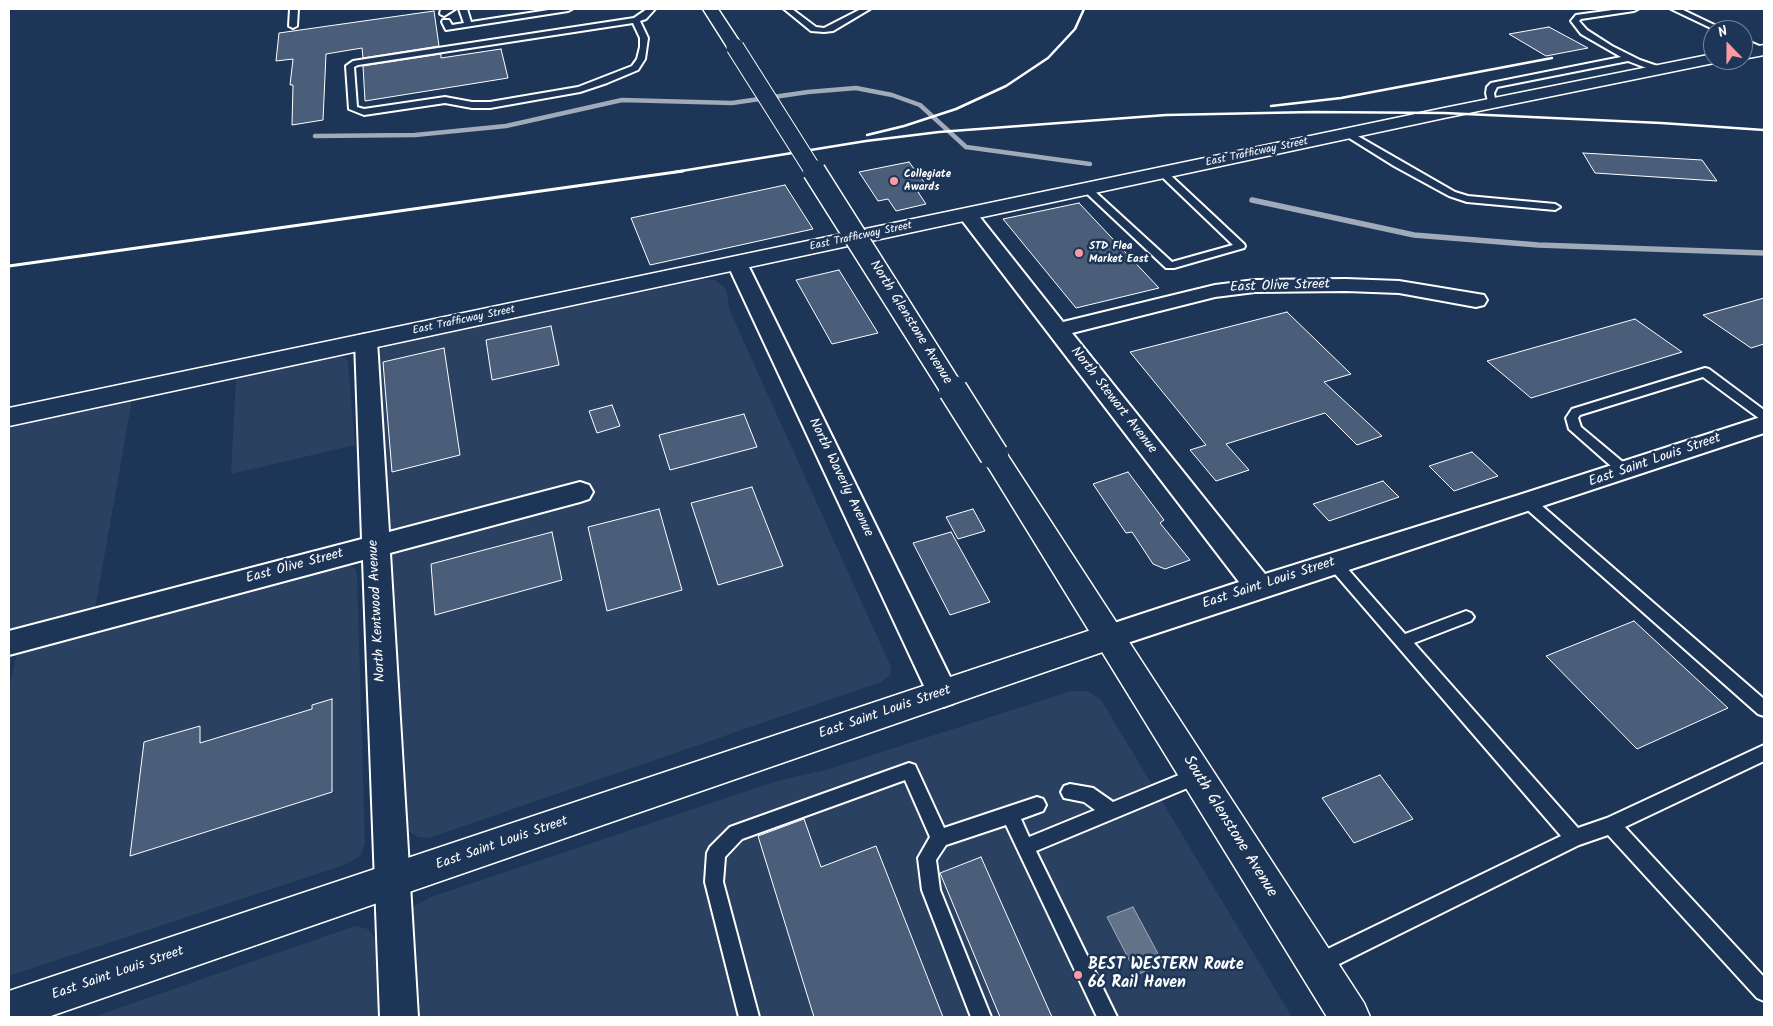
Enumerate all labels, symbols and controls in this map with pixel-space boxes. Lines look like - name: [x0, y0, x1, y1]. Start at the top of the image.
- north arrow: [1703, 20, 1753, 70]
- text: N: [1715, 20, 1731, 44]
- street label: East Trafficway Street: [1205, 136, 1309, 170]
- place label: Collegiate Awards: [904, 168, 951, 194]
- marker: Collegiate Awards: [888, 175, 900, 187]
- street label: East Trafficway Street: [809, 220, 913, 254]
- place label: STD Flea Market East: [1089, 240, 1149, 266]
- marker: STD Flea Market East: [1073, 247, 1085, 259]
- street label: North Glenstone Avenue: [865, 258, 955, 388]
- street label: East Olive Street: [1230, 277, 1330, 297]
- street label: East Trafficway Street: [412, 304, 516, 338]
- street label: North Stewart Avenue: [1066, 344, 1160, 458]
- street label: North Waverly Avenue: [804, 416, 876, 540]
- street label: East Saint Louis Street: [1587, 430, 1723, 492]
- street label: North Kentwood Avenue: [366, 539, 390, 683]
- street label: East Olive Street: [244, 546, 346, 588]
- street label: East Saint Louis Street: [1200, 555, 1338, 613]
- street label: East Saint Louis Street: [817, 682, 953, 744]
- street label: South Glenstone Avenue: [1178, 753, 1280, 901]
- street label: East Saint Louis Street: [434, 813, 570, 875]
- street label: East Saint Louis Street: [50, 943, 186, 1005]
- place label: BEST WESTERN Route 66 Rail Haven: [1088, 956, 1244, 994]
- marker: BEST WESTERN Route 66 Rail Haven: [1072, 969, 1084, 981]

